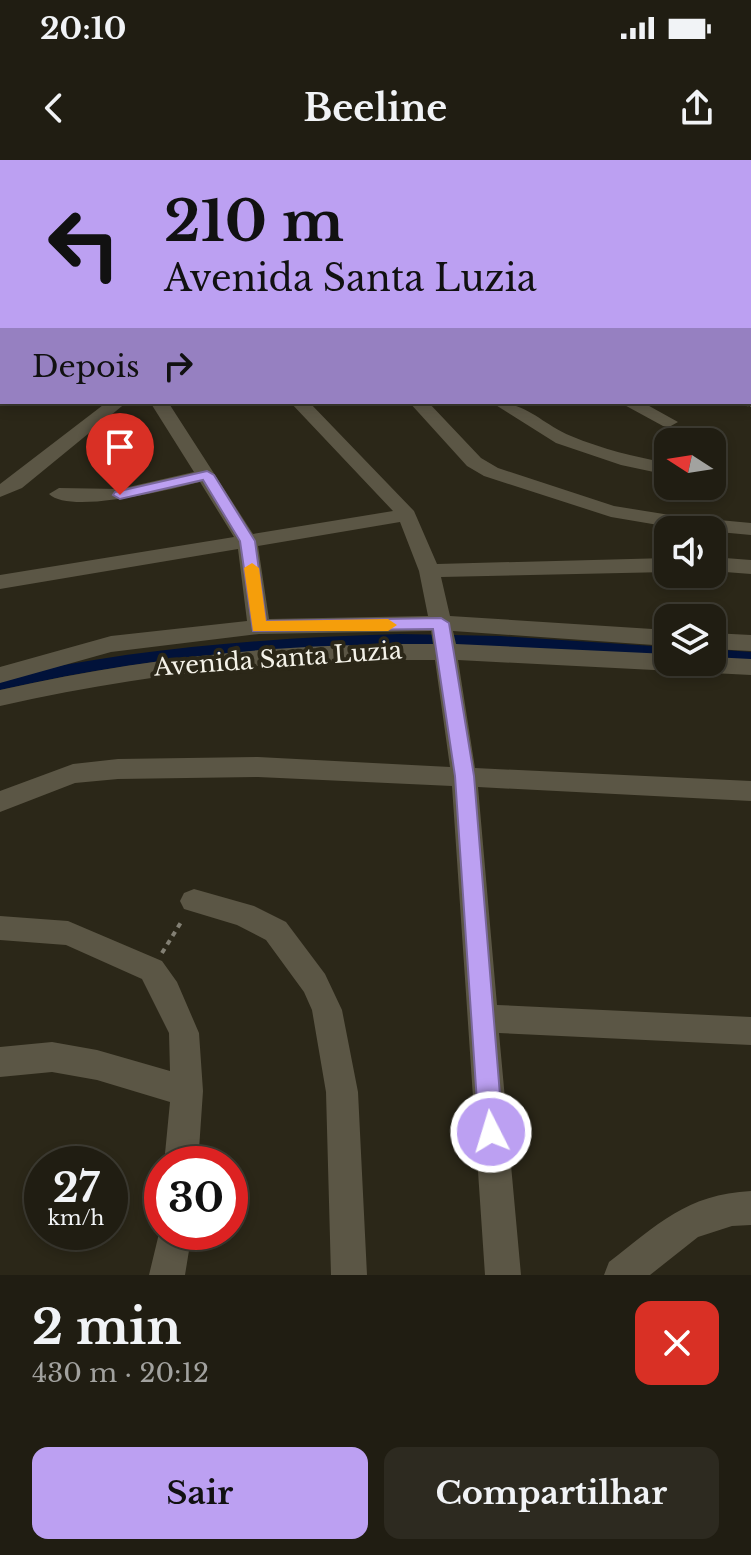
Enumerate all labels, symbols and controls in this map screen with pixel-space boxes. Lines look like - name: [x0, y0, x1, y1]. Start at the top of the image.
- text: 20:10: [40, 10, 126, 47]
- icon: back: [32, 86, 76, 130]
- text: Beeline: [304, 86, 447, 131]
- icon: share: [675, 86, 719, 130]
- text: 210 m: [164, 187, 344, 256]
- icon: left: [32, 192, 136, 296]
- text: Avenida Santa Luzia: [164, 256, 537, 301]
- icon: right: [156, 344, 200, 388]
- text: Depois: [32, 348, 140, 385]
- pin: [86, 413, 154, 495]
- icon: arrive: [98, 425, 142, 469]
- north arrow: [654, 428, 726, 500]
- map controls: [654, 428, 726, 676]
- button: sound: [654, 516, 726, 588]
- button: layers: [654, 604, 726, 676]
- street label: Avenida Santa Luzia: [152, 635, 404, 682]
- position arrow: [449, 1090, 533, 1174]
- speed limit sign: 30: [144, 1146, 248, 1250]
- text: 27: [53, 1163, 99, 1213]
- text: km/h: [48, 1206, 104, 1230]
- text: 2 min: [32, 1297, 181, 1357]
- button: close: [635, 1301, 719, 1385]
- text: 430 m · 20:12: [32, 1357, 209, 1389]
- button: Sair: [32, 1447, 368, 1539]
- button: Compartilhar: [384, 1447, 719, 1539]

